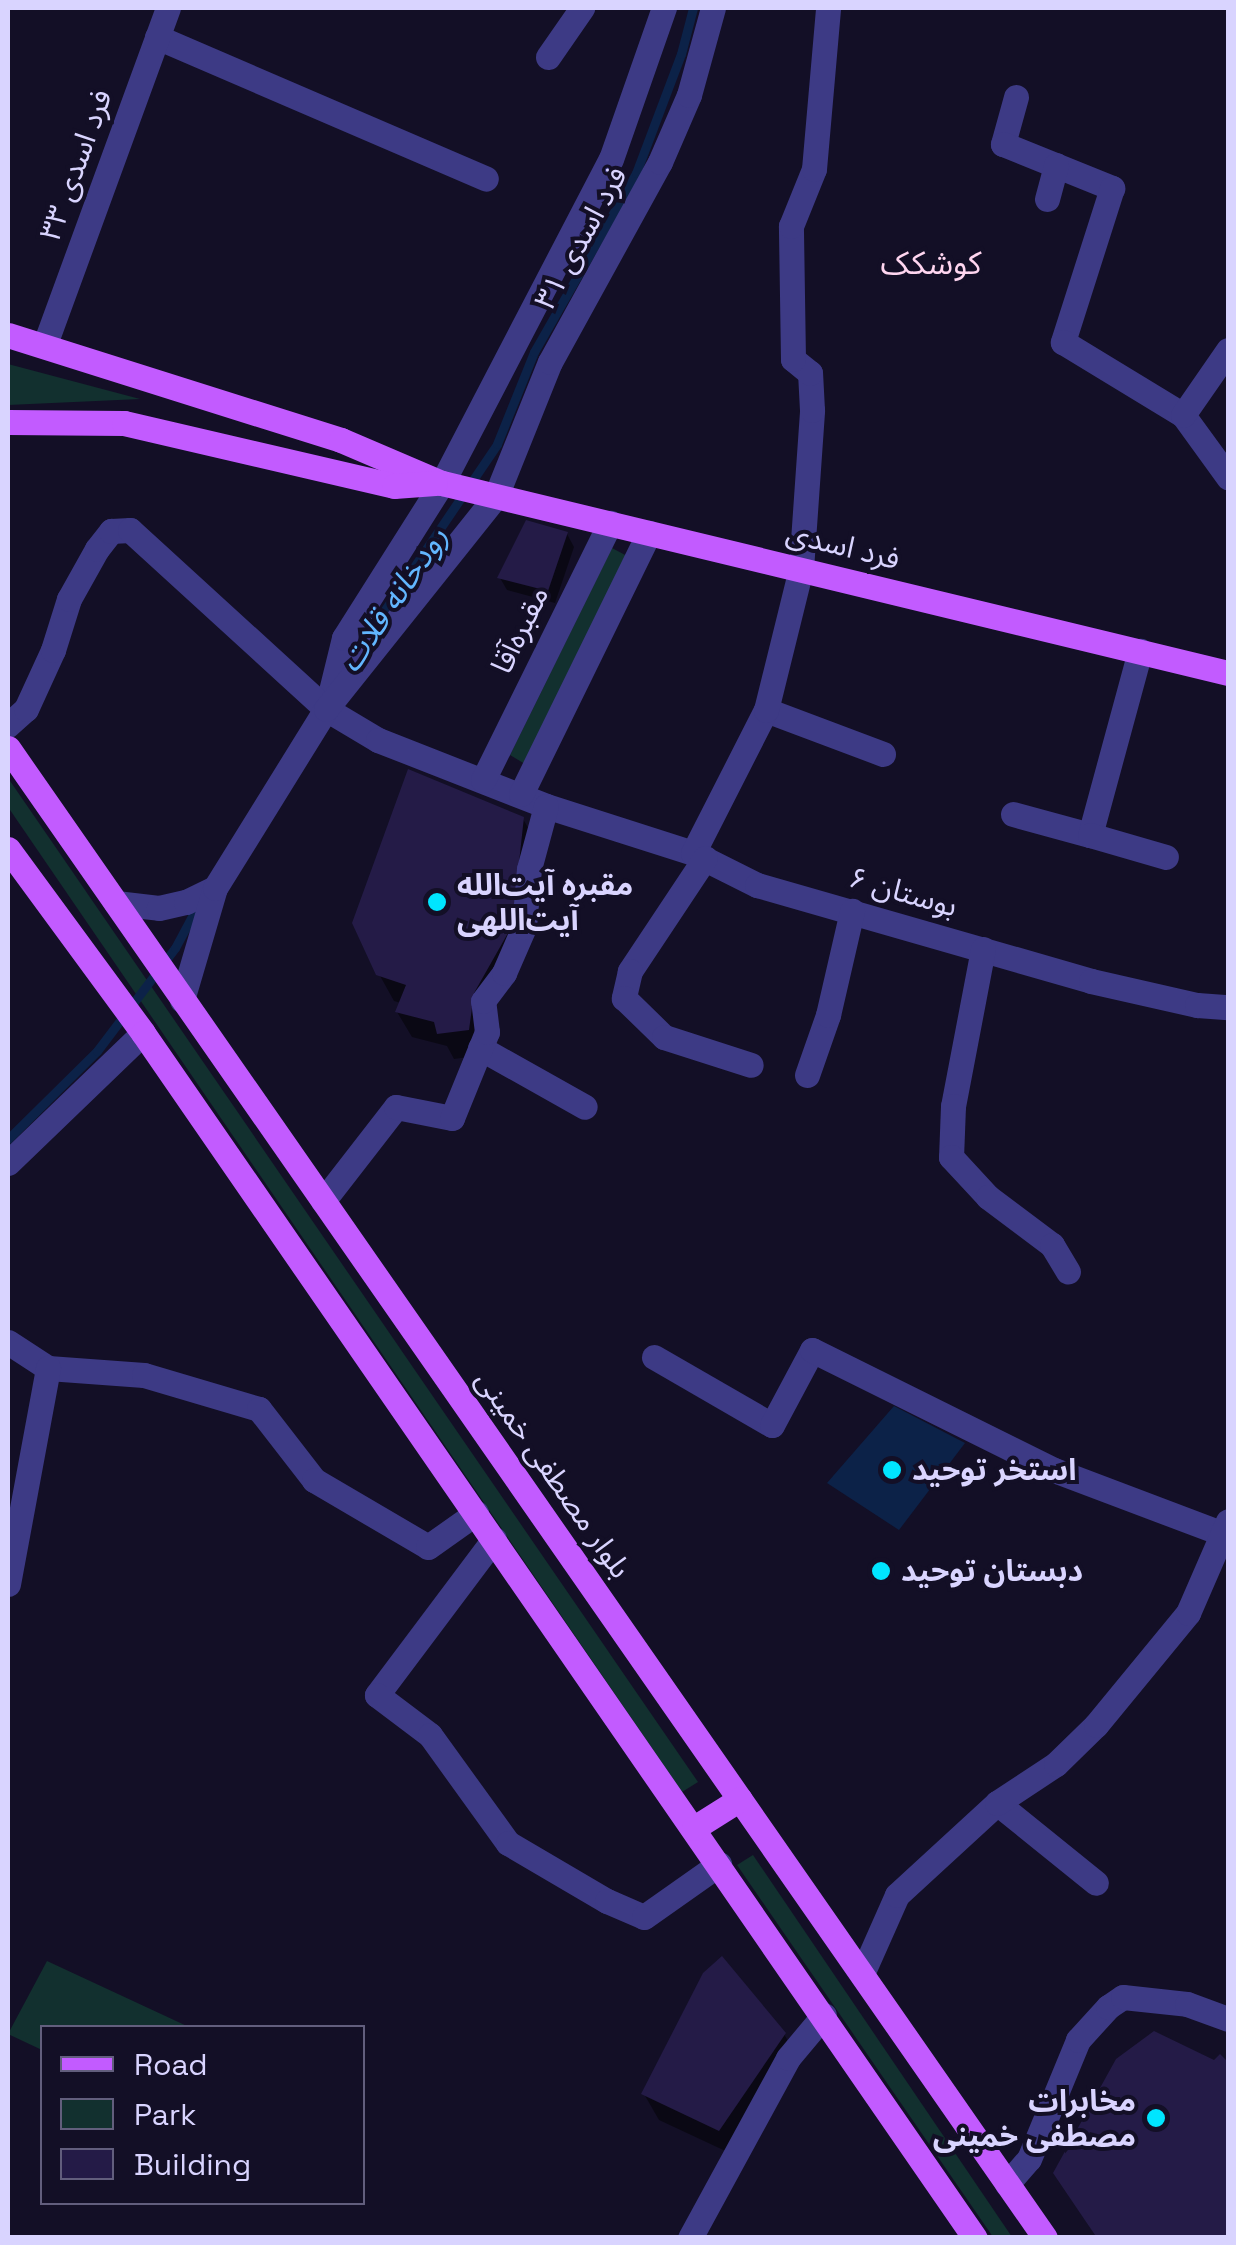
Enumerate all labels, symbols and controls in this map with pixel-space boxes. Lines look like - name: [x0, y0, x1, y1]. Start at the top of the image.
- street label: فرد اسدی ۳۳: [32, 85, 120, 245]
- street label: فرد اسدی ۳۱: [527, 160, 635, 316]
- district label: کوشکک: [881, 244, 981, 282]
- street label: فرد اسدی: [782, 515, 904, 577]
- water label: رودخانه قلات: [330, 519, 456, 679]
- street label: مقبره‌آقا: [483, 580, 557, 680]
- street label: بوستان ۶: [845, 859, 961, 925]
- place label: مقبره آیت‌الله آیت‌اللهی: [457, 867, 633, 938]
- marker: مقبره آیت‌الله آیت‌اللهی: [426, 891, 448, 913]
- street label: بلوار مصطفی خمینی: [468, 1363, 638, 1585]
- place label: استخر توحید: [912, 1452, 1076, 1488]
- marker: استخر توحید: [881, 1459, 903, 1481]
- place label: دبستان توحید: [901, 1553, 1083, 1589]
- marker: دبستان توحید: [870, 1560, 892, 1582]
- legend: [40, 2025, 365, 2205]
- text: Road: [134, 2045, 208, 2084]
- place label: مخابرات مصطفی خمینی: [933, 2083, 1136, 2154]
- text: Park: [134, 2095, 196, 2134]
- marker: مخابرات مصطفی خمینی: [1145, 2107, 1167, 2129]
- text: Building: [134, 2145, 251, 2184]

